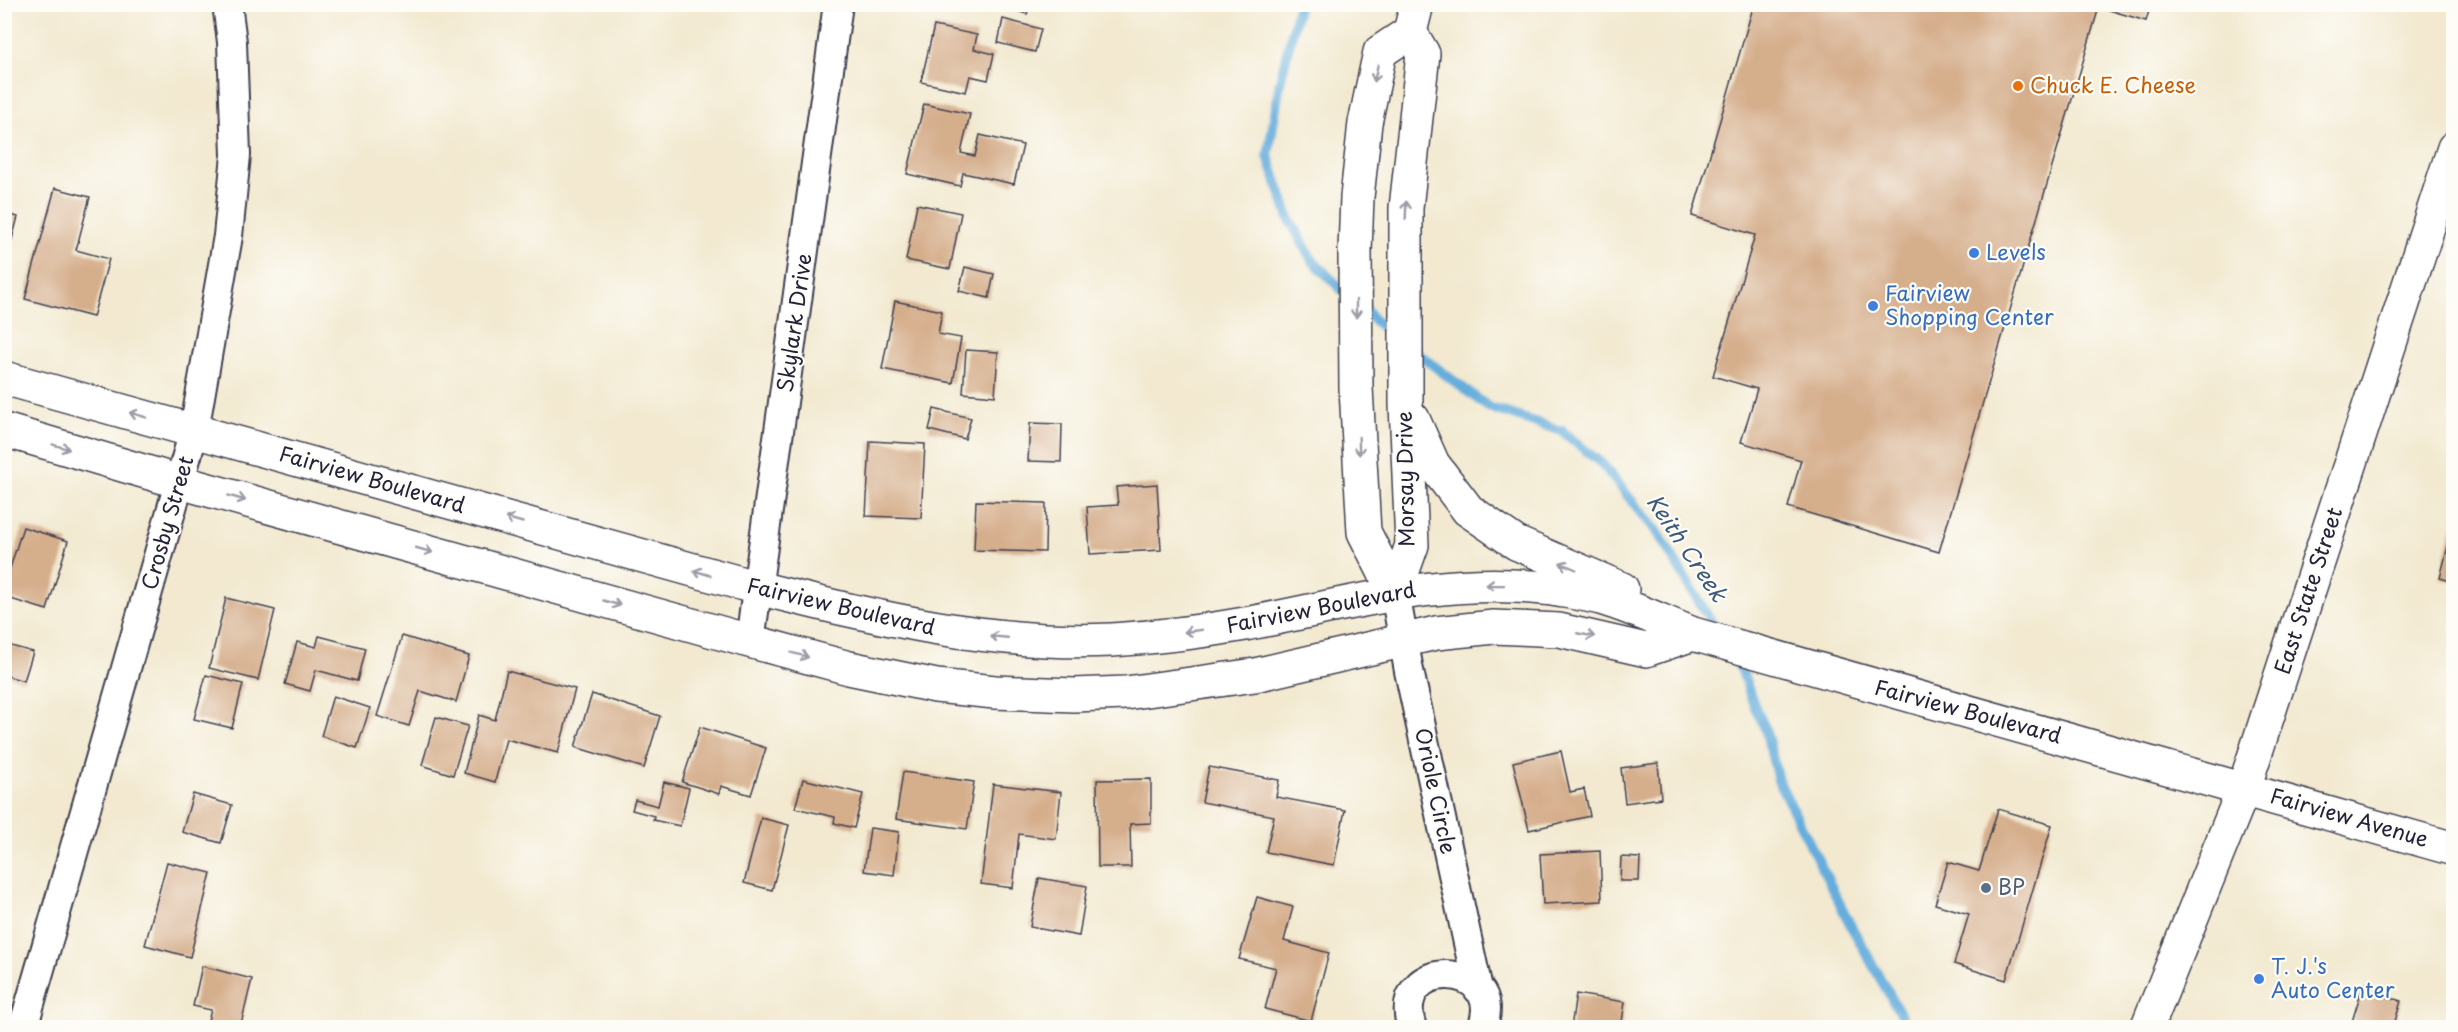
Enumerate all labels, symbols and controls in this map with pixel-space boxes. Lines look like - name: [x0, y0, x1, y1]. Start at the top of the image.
- one-way arrow: [1369, 64, 1381, 83]
- place label: Chuck E. Cheese: [2030, 68, 2196, 100]
- marker: Chuck E. Cheese: [2011, 79, 2025, 93]
- one-way arrow: [1400, 201, 1411, 220]
- place label: Levels: [1986, 235, 2046, 267]
- marker: Levels: [1967, 246, 1981, 260]
- street label: Skylark Drive: [767, 251, 819, 394]
- place label: Fairview Shopping Center: [1885, 276, 2054, 332]
- one-way arrow: [1350, 299, 1361, 319]
- marker: Fairview Shopping Center: [1866, 299, 1880, 313]
- one-way arrow: [129, 409, 148, 420]
- street label: Morsay Drive: [1387, 411, 1421, 547]
- street label: Fairview Boulevard: [276, 436, 469, 520]
- one-way arrow: [1353, 436, 1364, 456]
- one-way arrow: [51, 442, 70, 453]
- street label: Crosby Street: [132, 452, 200, 593]
- water label: Keith Creek: [1640, 487, 1737, 609]
- one-way arrow: [227, 493, 246, 504]
- street label: East State Street: [2265, 503, 2349, 678]
- one-way arrow: [505, 514, 524, 525]
- one-way arrow: [415, 545, 434, 557]
- one-way arrow: [1560, 560, 1578, 571]
- one-way arrow: [693, 567, 712, 578]
- street label: Fairview Boulevard: [744, 568, 939, 642]
- street label: Fairview Boulevard: [1223, 572, 1418, 640]
- one-way arrow: [1486, 579, 1506, 591]
- one-way arrow: [602, 598, 621, 609]
- one-way arrow: [1184, 626, 1204, 637]
- one-way arrow: [1576, 630, 1595, 641]
- one-way arrow: [989, 631, 1009, 642]
- one-way arrow: [790, 649, 809, 661]
- street label: Fairview Boulevard: [1872, 670, 2066, 750]
- street label: Oriole Circle: [1408, 725, 1466, 857]
- street label: Fairview Avenue: [2267, 778, 2432, 854]
- place label: BP: [1998, 870, 2025, 902]
- marker: BP: [1979, 881, 1993, 895]
- place label: T. J.'s Auto Center: [2271, 949, 2395, 1005]
- marker: T. J.'s Auto Center: [2252, 972, 2266, 986]

